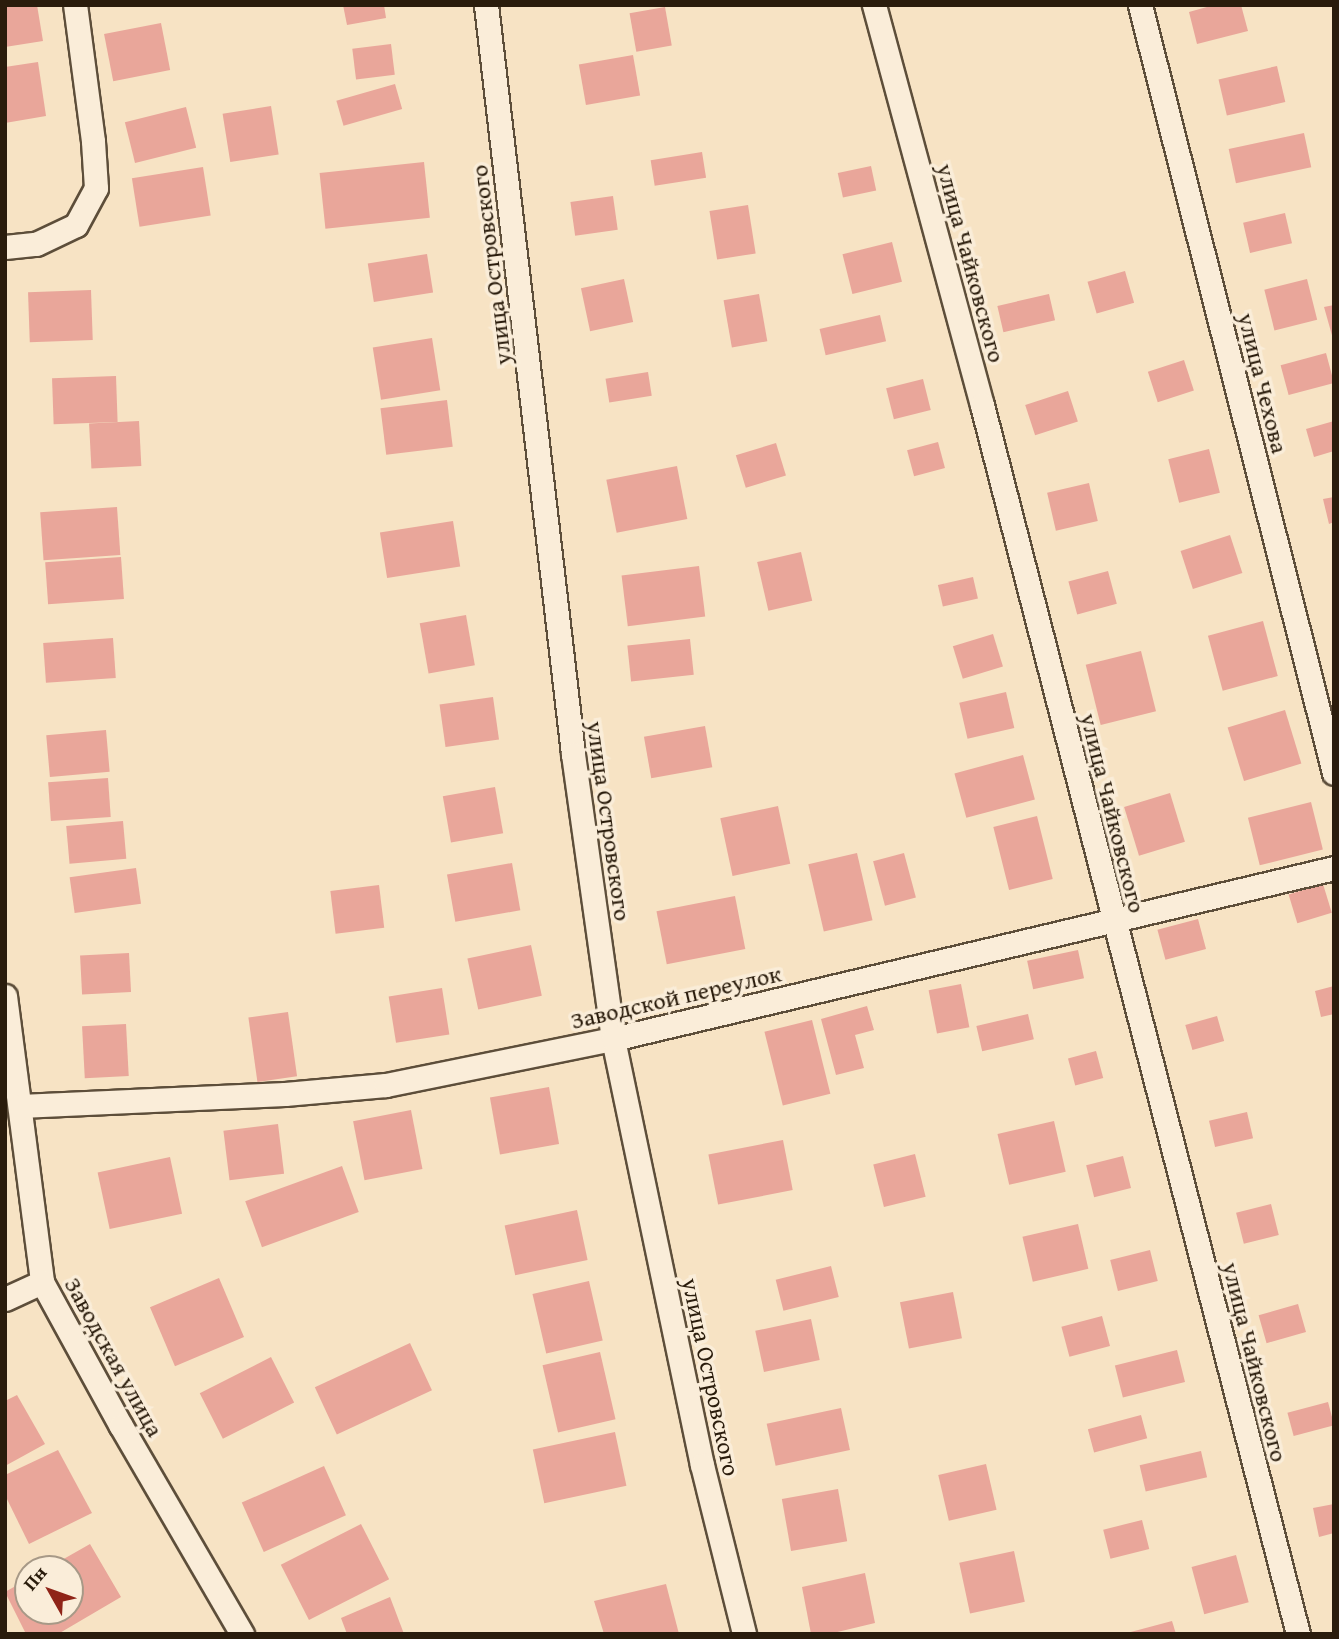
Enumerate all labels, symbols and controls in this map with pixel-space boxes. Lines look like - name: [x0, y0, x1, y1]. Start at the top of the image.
- street label: улица Чайковского: [931, 160, 1011, 366]
- street label: улица Островского: [464, 163, 518, 367]
- street label: улица Чехова: [1232, 310, 1294, 456]
- street label: улица Чайковского: [1074, 710, 1152, 916]
- street label: улица Островского: [581, 719, 637, 923]
- street label: Заводской переулок: [568, 959, 784, 1035]
- street label: улица Чайковского: [1216, 1259, 1294, 1465]
- street label: Заводская улица: [58, 1272, 170, 1442]
- street label: улица Островского: [676, 1275, 746, 1479]
- north arrow: [14, 1555, 84, 1625]
- text: Пн: [16, 1559, 53, 1596]

